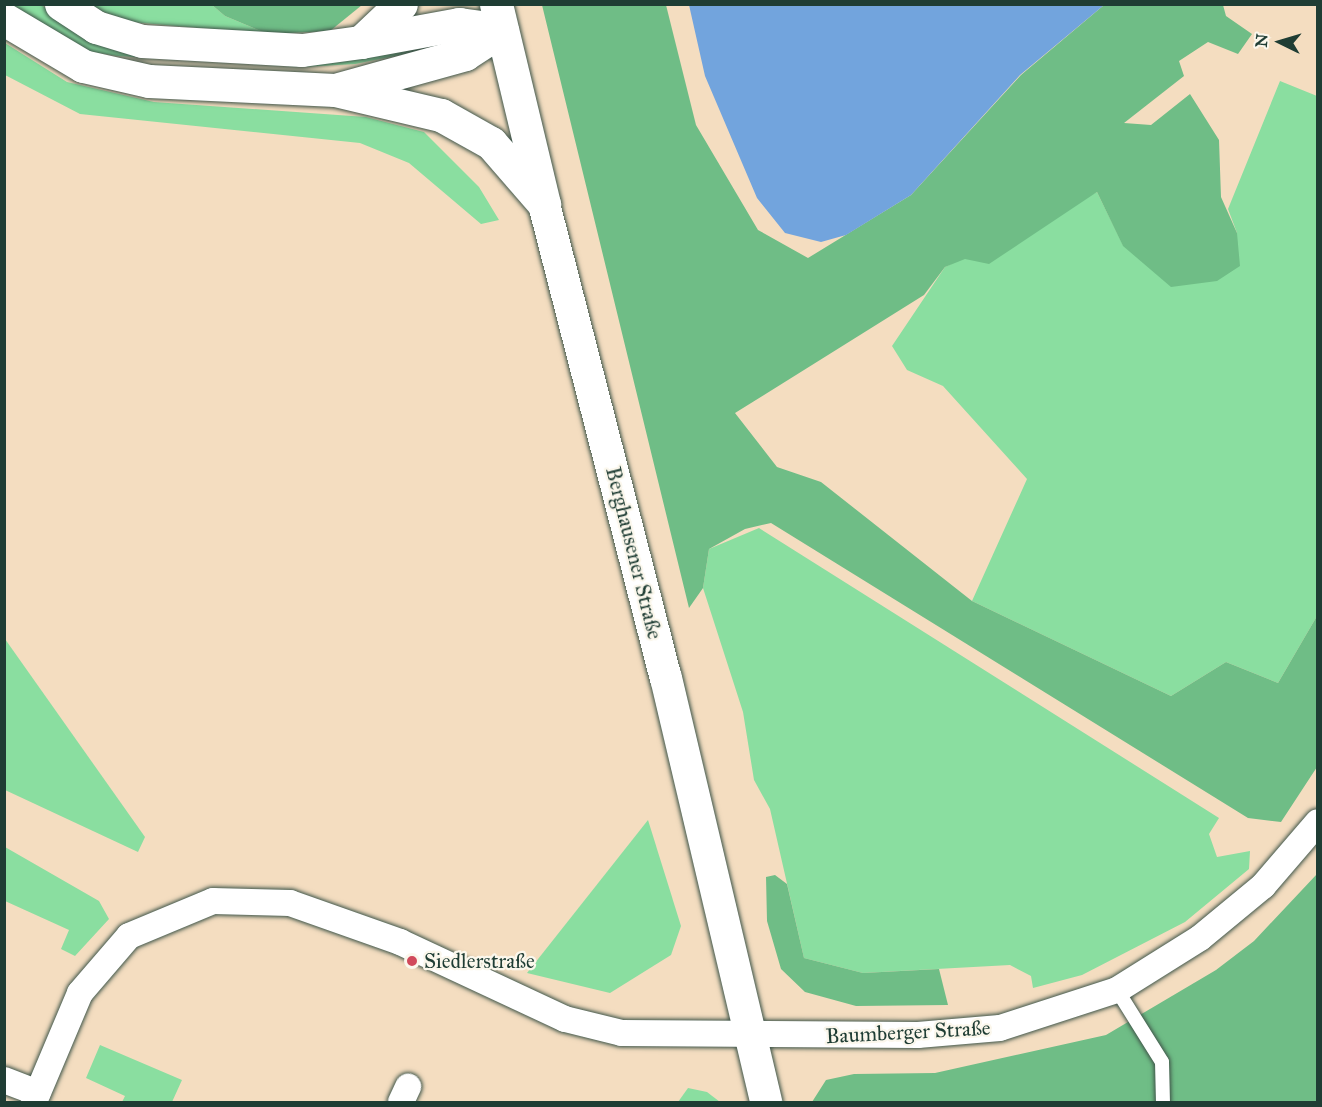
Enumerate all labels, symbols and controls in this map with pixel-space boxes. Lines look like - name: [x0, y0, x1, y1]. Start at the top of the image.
- north arrow: [1250, 12, 1310, 72]
- text: N: [1252, 33, 1272, 48]
- street label: Berghausener Straße: [600, 464, 668, 642]
- place label: Siedlerstraße: [424, 948, 535, 974]
- marker: Siedlerstraße: [405, 954, 419, 968]
- street label: Baumberger Straße: [825, 1015, 991, 1049]

